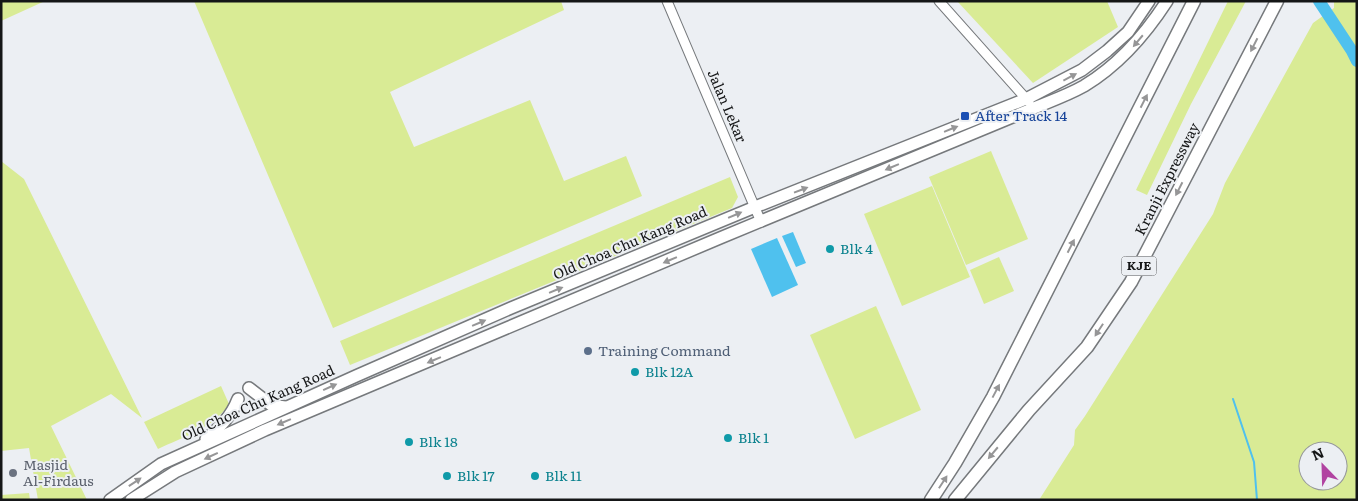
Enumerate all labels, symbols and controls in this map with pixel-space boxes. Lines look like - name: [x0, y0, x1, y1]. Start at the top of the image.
- one-way arrow: [1133, 34, 1144, 47]
- one-way arrow: [1250, 37, 1258, 52]
- street label: Jalan Lekar: [704, 66, 752, 146]
- one-way arrow: [1063, 72, 1077, 81]
- one-way arrow: [1140, 94, 1148, 108]
- place label: After Track 14: [975, 105, 1068, 125]
- marker: After Track 14: [959, 110, 971, 122]
- street label: Kranji Expressway: [1129, 118, 1204, 238]
- one-way arrow: [944, 125, 959, 133]
- one-way arrow: [885, 164, 899, 172]
- one-way arrow: [1175, 181, 1183, 196]
- one-way arrow: [793, 186, 808, 193]
- street label: Old Choa Chu Kang Road: [549, 200, 710, 284]
- one-way arrow: [728, 211, 742, 219]
- place label: Blk 4: [840, 238, 873, 258]
- one-way arrow: [1067, 239, 1075, 253]
- marker: Blk 4: [824, 243, 836, 255]
- one-way arrow: [663, 256, 677, 264]
- road number: KJE: [1122, 256, 1156, 276]
- one-way arrow: [549, 285, 563, 293]
- one-way arrow: [472, 318, 486, 326]
- one-way arrow: [1094, 323, 1104, 336]
- place label: Training Command: [598, 340, 731, 360]
- marker: Training Command: [582, 345, 594, 357]
- one-way arrow: [427, 356, 441, 364]
- street label: Old Choa Chu Kang Road: [178, 359, 338, 445]
- place label: Blk 12A: [645, 361, 694, 381]
- marker: Blk 12A: [629, 366, 641, 378]
- one-way arrow: [323, 383, 337, 391]
- one-way arrow: [992, 383, 1000, 398]
- one-way arrow: [277, 419, 291, 427]
- place label: Blk 1: [738, 427, 769, 447]
- place label: Blk 18: [419, 431, 458, 451]
- marker: Blk 1: [722, 432, 734, 444]
- marker: Blk 18: [403, 436, 415, 448]
- north arrow: [1298, 441, 1348, 491]
- text: N: [1308, 442, 1327, 465]
- one-way arrow: [988, 446, 999, 459]
- one-way arrow: [204, 452, 218, 460]
- place label: Masjid Al-Firdaus: [23, 454, 94, 490]
- place label: Blk 17: [457, 465, 495, 485]
- place label: Blk 11: [545, 465, 582, 485]
- marker: Masjid Al-Firdaus: [7, 467, 19, 479]
- marker: Blk 17: [441, 470, 453, 482]
- marker: Blk 11: [529, 470, 541, 482]
- one-way arrow: [938, 475, 948, 488]
- one-way arrow: [128, 477, 142, 487]

